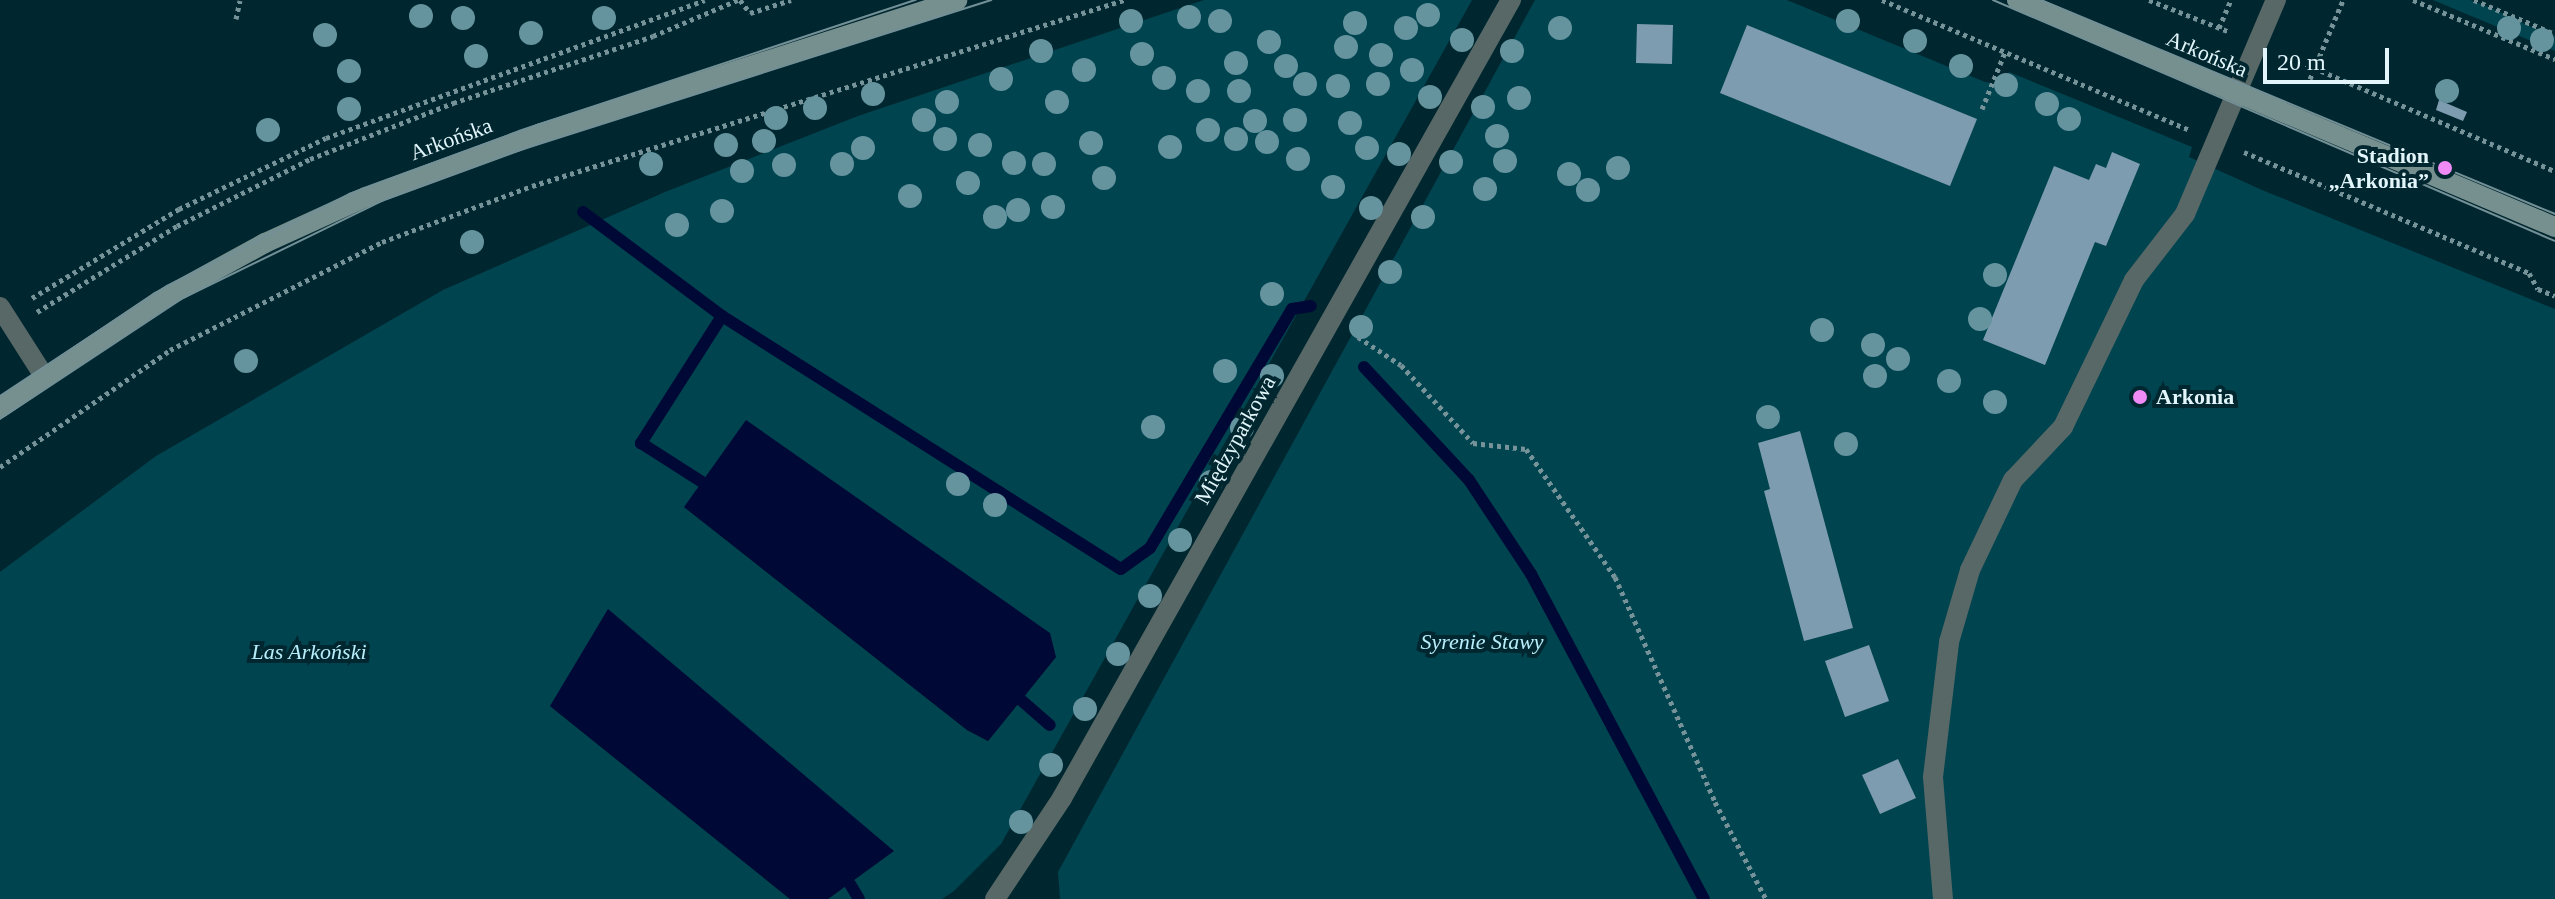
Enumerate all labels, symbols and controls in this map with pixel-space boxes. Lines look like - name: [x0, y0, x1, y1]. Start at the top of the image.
- street label: Arkońska: [2162, 25, 2252, 83]
- scale bar: [2267, 32, 2393, 82]
- text: 20 m: [2277, 49, 2326, 75]
- street label: Arkońska: [406, 112, 496, 166]
- place label: Stadion „Arkonia”: [2329, 142, 2429, 194]
- marker: Stadion „Arkonia”: [2436, 159, 2454, 177]
- street label: Międzyparkowa: [1189, 371, 1281, 509]
- place label: Arkonia: [2156, 384, 2234, 410]
- marker: Arkonia: [2131, 388, 2149, 406]
- park label: Syrenie Stawy: [1420, 629, 1544, 655]
- park label: Las Arkoński: [251, 639, 367, 665]

